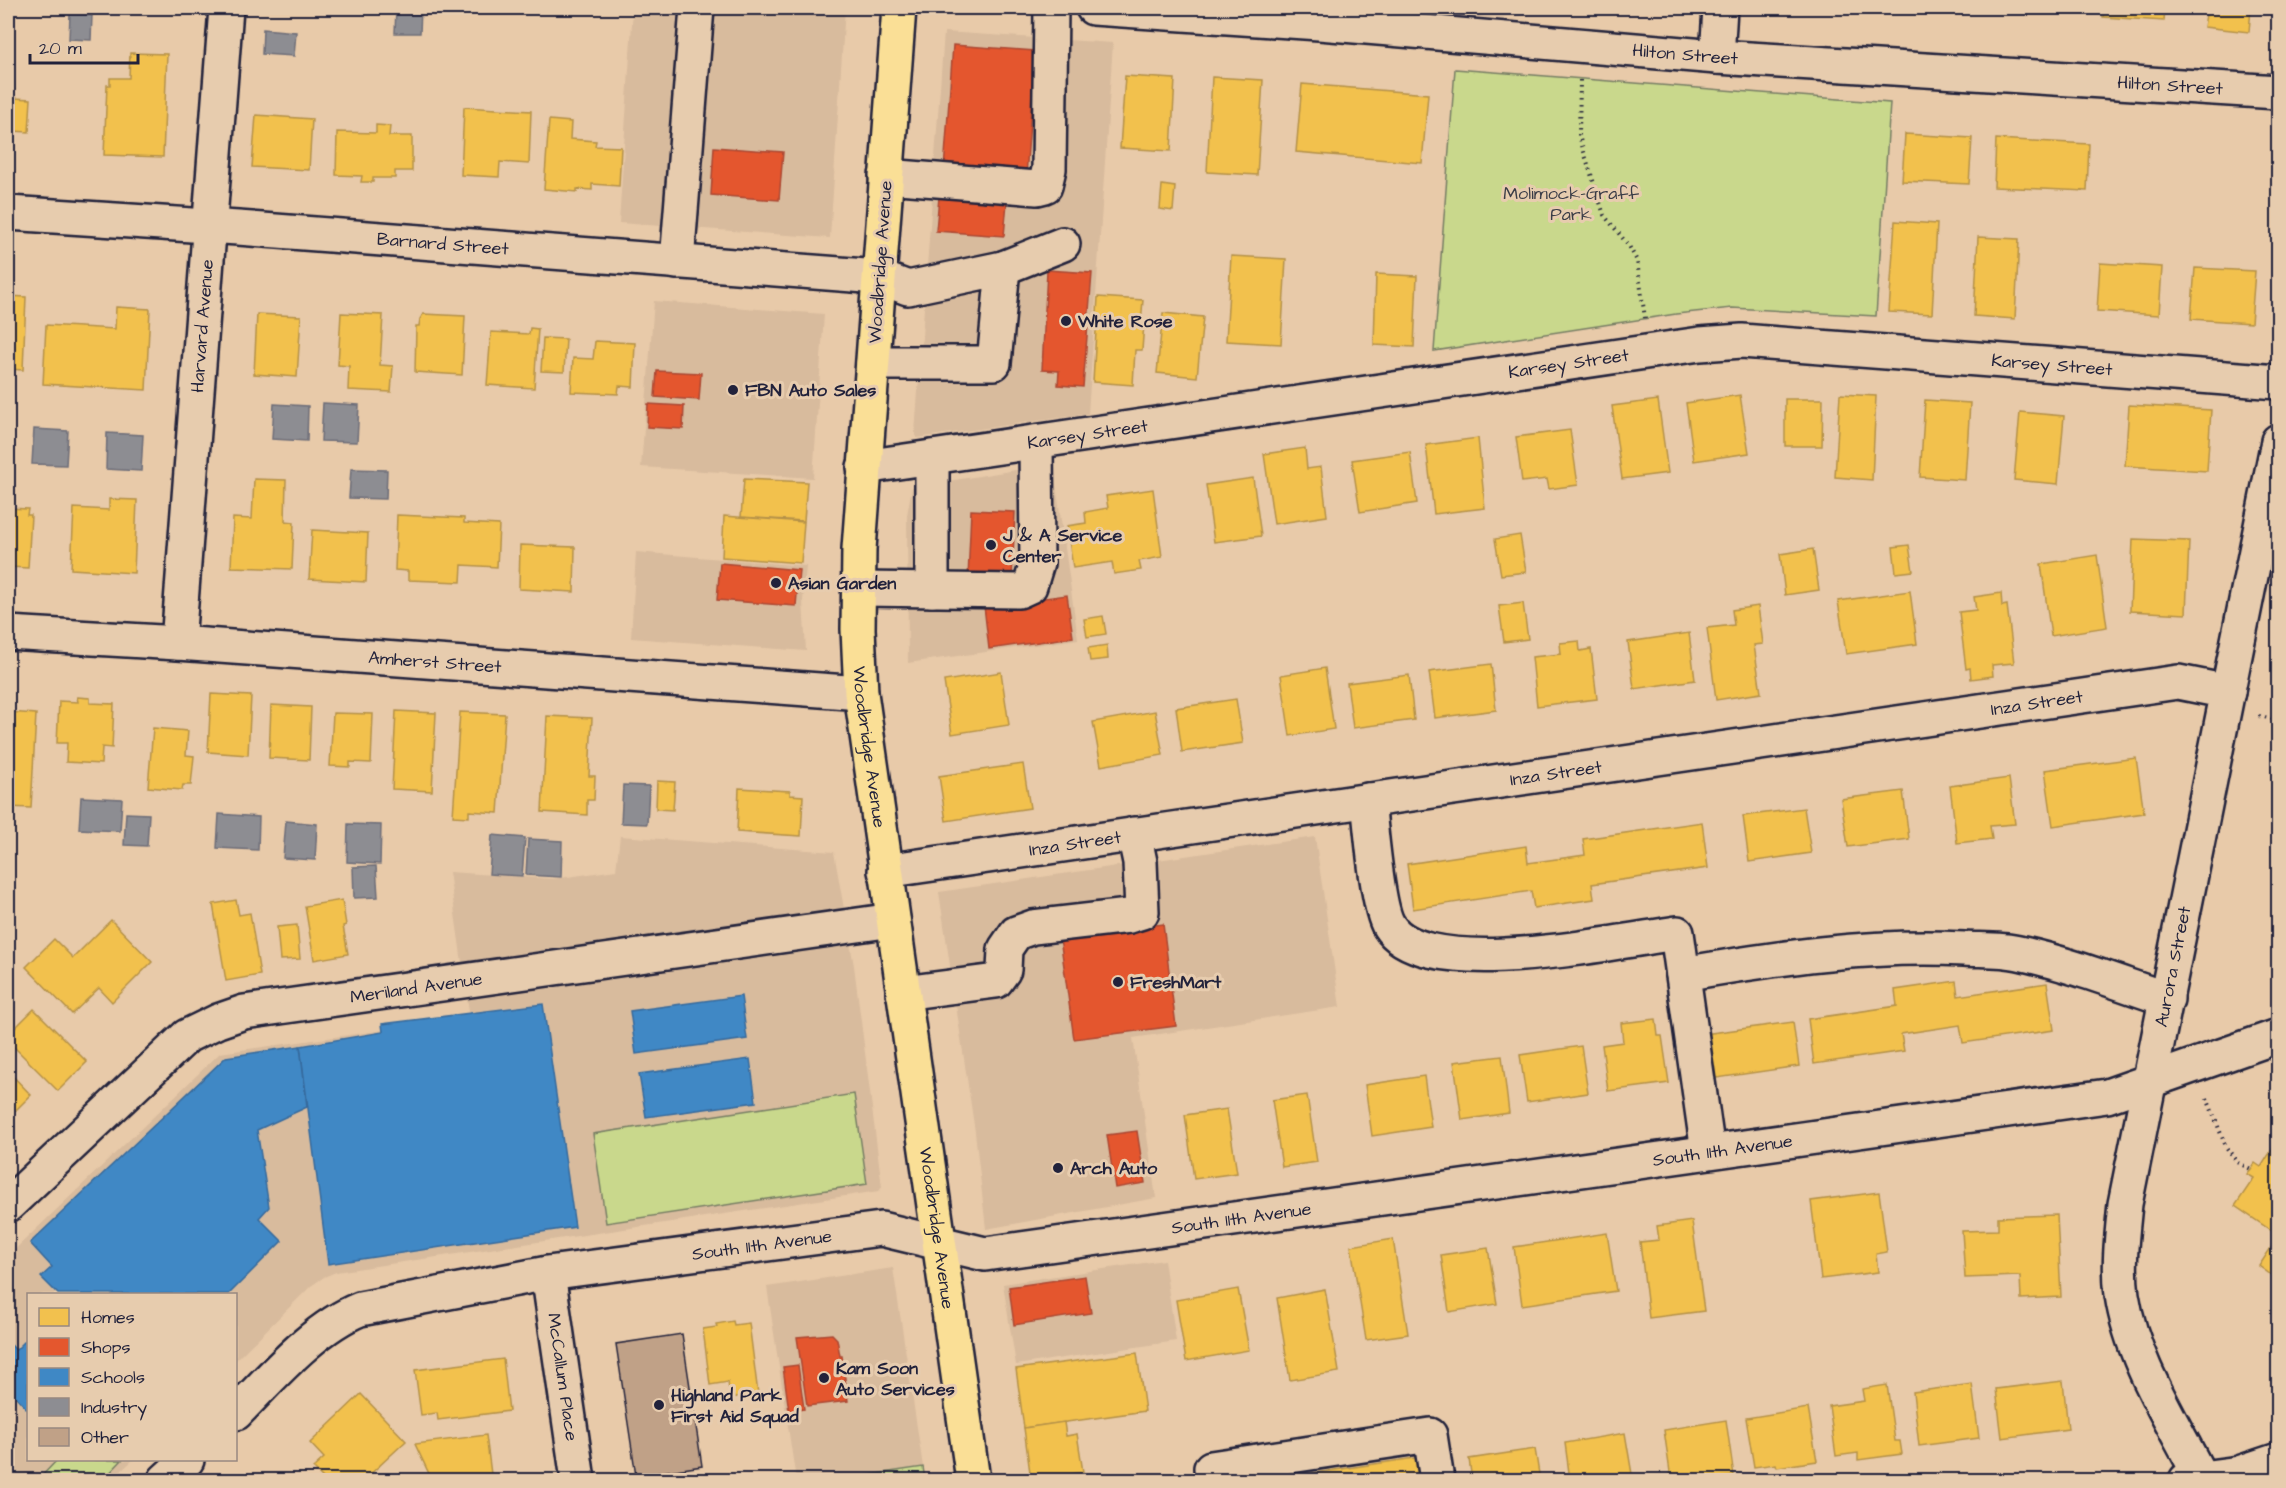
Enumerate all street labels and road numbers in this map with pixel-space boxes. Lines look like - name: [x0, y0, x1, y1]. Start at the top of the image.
- street label: Hilton Street: [1631, 38, 1739, 71]
- street label: Hilton Street: [2117, 70, 2224, 102]
- street label: Woodbridge Avenue: [862, 180, 900, 344]
- street label: Barnard Street: [376, 227, 510, 262]
- street label: Harvard Avenue: [185, 258, 220, 393]
- street label: Karsey Street: [1507, 343, 1631, 385]
- street label: Karsey Street: [1990, 348, 2114, 382]
- street label: Karsey Street: [1026, 413, 1150, 456]
- street label: Amherst Street: [368, 645, 503, 680]
- street label: Woodbridge Avenue: [847, 665, 892, 830]
- street label: Inza Street: [1989, 684, 2085, 722]
- street label: Inza Street: [1508, 754, 1604, 792]
- street label: Inza Street: [1027, 825, 1123, 863]
- street label: Aurora Street: [2149, 903, 2198, 1029]
- street label: Meriland Avenue: [348, 966, 484, 1010]
- street label: South 11th Avenue: [1651, 1128, 1794, 1173]
- street label: Woodbridge Avenue: [913, 1146, 961, 1311]
- street label: South 11th Avenue: [1170, 1196, 1313, 1241]
- street label: South 11th Avenue: [690, 1224, 834, 1267]
- street label: McCallum Place: [541, 1311, 584, 1443]

